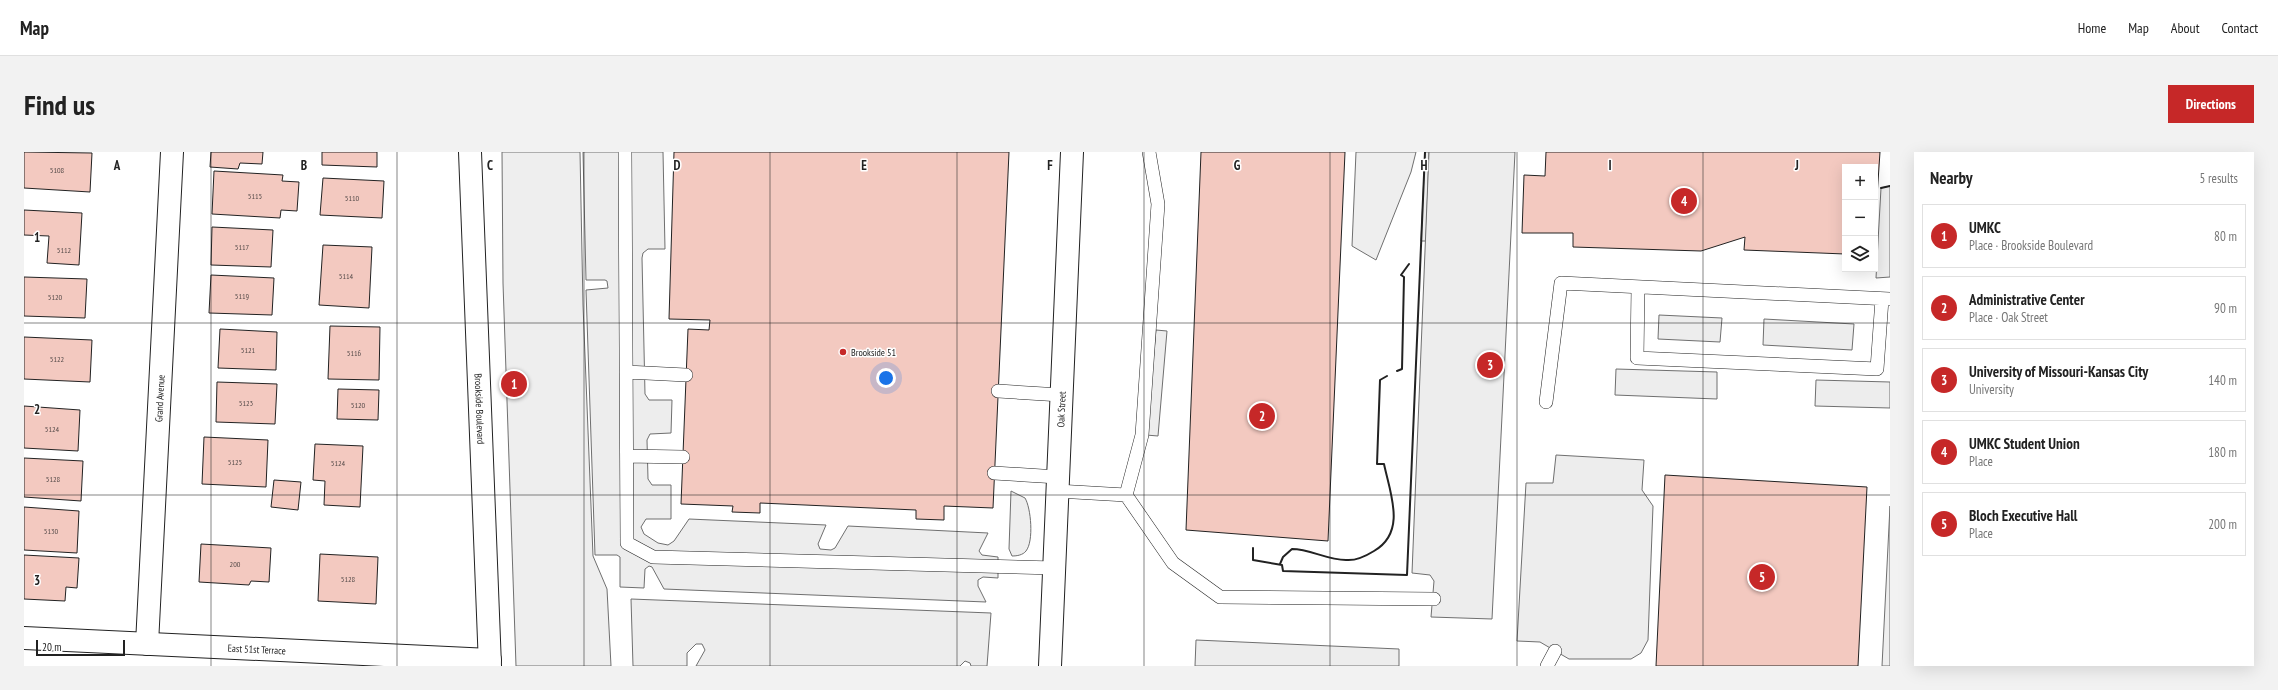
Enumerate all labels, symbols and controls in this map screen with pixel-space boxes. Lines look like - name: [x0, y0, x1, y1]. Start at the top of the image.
- text: Map: [20, 16, 49, 40]
- text: Home: [2078, 19, 2106, 37]
- text: Map: [2128, 19, 2149, 37]
- text: About: [2171, 19, 2200, 37]
- text: Contact: [2222, 19, 2258, 37]
- button: Directions: [2168, 85, 2254, 123]
- text: Find us: [24, 86, 95, 123]
- text: A: [113, 157, 121, 174]
- text: B: [301, 157, 307, 174]
- text: C: [487, 157, 493, 174]
- text: D: [674, 157, 681, 174]
- text: E: [861, 157, 867, 174]
- text: F: [1047, 157, 1053, 174]
- text: G: [1234, 157, 1241, 174]
- text: H: [1421, 157, 1428, 174]
- text: I: [1608, 157, 1612, 174]
- text: J: [1794, 157, 1799, 174]
- map controls: [1842, 164, 1878, 272]
- button: +: [1842, 164, 1878, 200]
- house number: 5108: [50, 165, 65, 175]
- text: Nearby: [1930, 167, 1973, 189]
- text: 5 results: [2199, 170, 2238, 187]
- pin: 4: [1671, 186, 1697, 216]
- house number: 5115: [248, 191, 262, 201]
- house number: 5110: [345, 193, 360, 203]
- button: −: [1842, 200, 1878, 236]
- text: UMKC: [1969, 218, 2001, 237]
- text: 1: [1941, 228, 1947, 245]
- text: 80 m: [2214, 228, 2237, 245]
- text: 1: [34, 229, 40, 246]
- button: layers: [1842, 236, 1878, 272]
- text: Place · Brookside Boulevard: [1969, 237, 2093, 254]
- house number: 5117: [235, 242, 250, 252]
- house number: 5112: [57, 245, 72, 255]
- house number: 5114: [339, 271, 354, 281]
- text: Administrative Center: [1969, 290, 2085, 309]
- house number: 5119: [235, 291, 250, 301]
- house number: 5120: [48, 292, 63, 302]
- text: 2: [1941, 300, 1947, 317]
- text: 90 m: [2214, 300, 2237, 317]
- text: Place · Oak Street: [1969, 309, 2048, 326]
- house number: 5121: [241, 345, 256, 355]
- place label: Brookside 51: [851, 346, 896, 359]
- marker: Brookside 51: [838, 347, 848, 357]
- house number: 5116: [347, 348, 362, 358]
- pin: 3: [1477, 350, 1503, 380]
- house number: 5122: [50, 354, 65, 364]
- text: University of Missouri-Kansas City: [1969, 362, 2148, 381]
- your location: [876, 368, 896, 388]
- pin: 1: [501, 369, 527, 399]
- text: 3: [1941, 372, 1947, 389]
- text: 140 m: [2208, 372, 2237, 389]
- street label: Brookside Boulevard: [472, 373, 488, 444]
- street label: Grand Avenue: [152, 374, 167, 422]
- text: University: [1969, 381, 2014, 398]
- street label: Oak Street: [1054, 391, 1068, 427]
- house number: 5123: [239, 398, 254, 408]
- house number: 5120: [351, 400, 366, 410]
- text: 2: [34, 401, 40, 418]
- pin: 2: [1249, 401, 1275, 431]
- house number: 5124: [45, 424, 60, 434]
- text: UMKC Student Union: [1969, 434, 2080, 453]
- text: 4: [1941, 444, 1947, 461]
- text: 180 m: [2208, 444, 2237, 461]
- text: Place: [1969, 453, 1993, 470]
- house number: 5125: [228, 457, 242, 467]
- house number: 5124: [331, 458, 346, 468]
- house number: 5128: [46, 474, 61, 484]
- text: Bloch Executive Hall: [1969, 506, 2077, 525]
- text: 5: [1941, 516, 1947, 533]
- text: 200 m: [2208, 516, 2237, 533]
- text: Place: [1969, 525, 1993, 542]
- house number: 5130: [44, 526, 59, 536]
- house number: 200: [230, 559, 241, 569]
- pin: 5: [1749, 562, 1775, 592]
- text: 3: [34, 572, 40, 589]
- house number: 5128: [341, 574, 356, 584]
- scale bar: [36, 638, 125, 657]
- text: 20 m: [42, 640, 61, 654]
- street label: East 51st Terrace: [227, 641, 286, 657]

